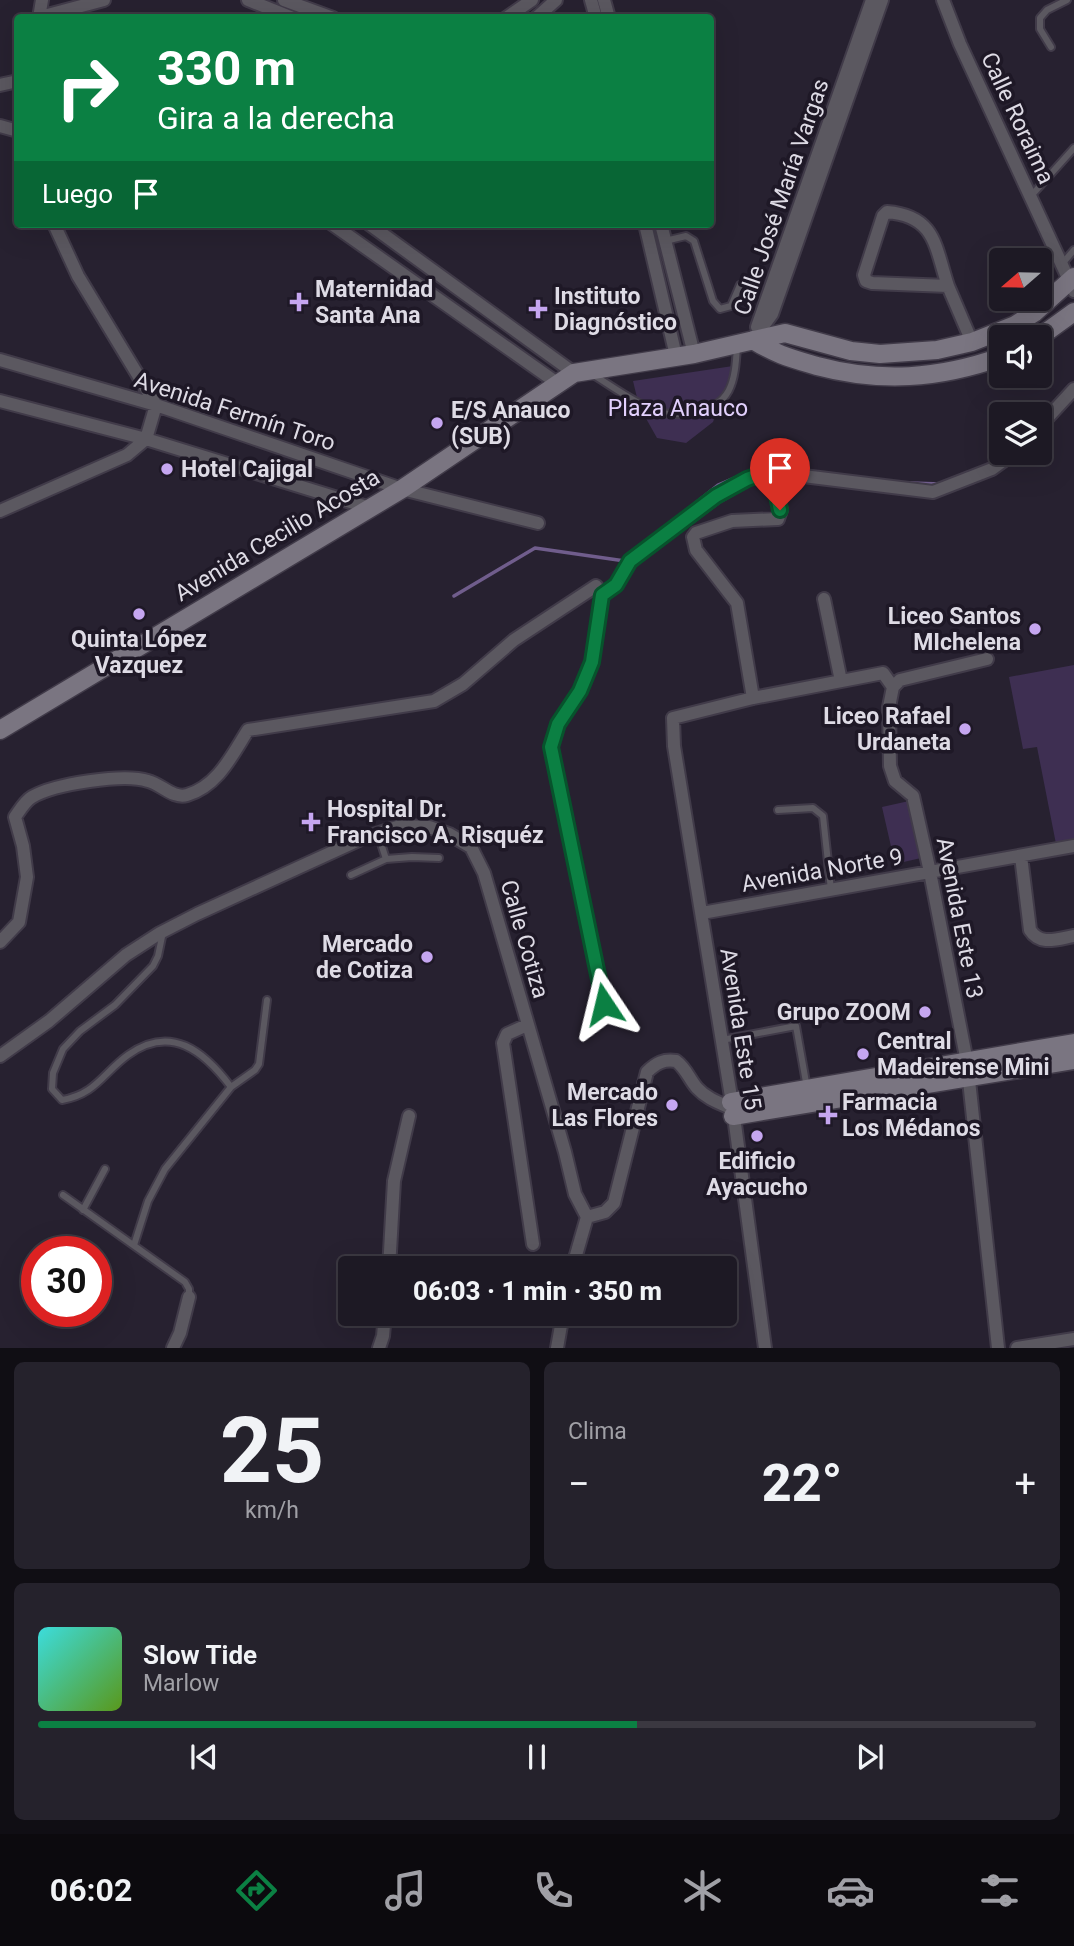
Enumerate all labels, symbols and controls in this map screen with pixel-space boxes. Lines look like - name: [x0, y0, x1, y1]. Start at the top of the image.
- text: 330 m: [157, 40, 296, 97]
- icon: right: [42, 42, 133, 133]
- street label: Calle Roraima: [975, 48, 1060, 188]
- street label: Calle José María Vargas: [728, 76, 835, 319]
- text: Gira a la derecha: [157, 99, 395, 137]
- icon: arrive: [127, 175, 165, 213]
- text: Luego: [42, 179, 113, 209]
- north arrow: [989, 248, 1052, 312]
- map controls: [989, 248, 1052, 465]
- place label: Maternidad Santa Ana: [315, 276, 433, 329]
- place label: Instituto Diagnóstico: [554, 283, 677, 336]
- marker: Maternidad Santa Ana: [289, 292, 309, 312]
- marker: Instituto Diagnóstico: [528, 299, 548, 319]
- button: sound: [989, 325, 1052, 388]
- street label: Avenida Fermín Toro: [131, 366, 339, 457]
- park label: Plaza Anauco: [608, 395, 748, 422]
- place label: E/S Anauco (SUB): [451, 397, 571, 450]
- button: layers: [989, 402, 1052, 465]
- marker: E/S Anauco (SUB): [429, 415, 445, 431]
- pin: [750, 438, 810, 510]
- icon: arrive: [761, 449, 799, 487]
- place label: Hotel Cajigal: [181, 456, 313, 483]
- marker: Hotel Cajigal: [159, 461, 175, 477]
- street label: Avenida Cecilio Acosta: [170, 464, 384, 607]
- place label: Liceo Santos MIchelena: [888, 603, 1021, 656]
- marker: Quinta López Vazquez: [131, 606, 147, 622]
- marker: Liceo Santos MIchelena: [1027, 621, 1043, 637]
- place label: Quinta López Vazquez: [71, 626, 207, 679]
- place label: Liceo Rafael Urdaneta: [823, 703, 951, 756]
- marker: Liceo Rafael Urdaneta: [957, 721, 973, 737]
- place label: Hospital Dr. Francisco A. Risquéz: [327, 796, 544, 849]
- marker: Hospital Dr. Francisco A. Risquéz: [301, 812, 321, 832]
- street label: Avenida Este 13: [931, 835, 988, 1001]
- street label: Avenida Norte 9: [739, 843, 905, 898]
- street label: Calle Cotiza: [495, 877, 554, 1001]
- place label: Mercado de Cotiza: [316, 931, 413, 984]
- street label: Avenida Este 15: [714, 946, 767, 1112]
- marker: Mercado de Cotiza: [419, 949, 435, 965]
- position arrow: [567, 967, 641, 1041]
- place label: Grupo ZOOM: [777, 999, 911, 1026]
- marker: Grupo ZOOM: [917, 1004, 933, 1020]
- place label: Central Madeirense Mini: [877, 1028, 1050, 1081]
- marker: Central Madeirense Mini: [855, 1046, 871, 1062]
- place label: Mercado Las Flores: [552, 1079, 658, 1132]
- place label: Farmacia Los Médanos: [842, 1089, 980, 1142]
- marker: Mercado Las Flores: [664, 1097, 680, 1113]
- marker: Farmacia Los Médanos: [820, 1107, 836, 1123]
- marker: Edificio Ayacucho: [749, 1128, 765, 1144]
- place label: Edificio Ayacucho: [706, 1148, 808, 1201]
- speed limit sign: 30: [21, 1236, 112, 1327]
- text: 06:03 · 1 min · 350 m: [413, 1276, 662, 1306]
- text: 25: [220, 1398, 324, 1504]
- text: Clima: [568, 1418, 627, 1445]
- text: 22°: [762, 1453, 842, 1514]
- text: −: [568, 1462, 590, 1506]
- text: +: [1014, 1462, 1036, 1506]
- text: km/h: [245, 1497, 299, 1524]
- text: Slow Tide: [143, 1640, 257, 1670]
- text: Marlow: [143, 1670, 219, 1697]
- icon: previous: [185, 1738, 223, 1776]
- icon: pause: [518, 1738, 556, 1776]
- icon: next: [851, 1738, 889, 1776]
- icon: directions: [232, 1866, 281, 1915]
- icon: music: [381, 1866, 430, 1915]
- icon: phone: [529, 1866, 578, 1915]
- icon: climate: [678, 1866, 727, 1915]
- icon: car: [826, 1866, 875, 1915]
- icon: filters: [975, 1866, 1024, 1915]
- text: 06:02: [50, 1871, 132, 1909]

